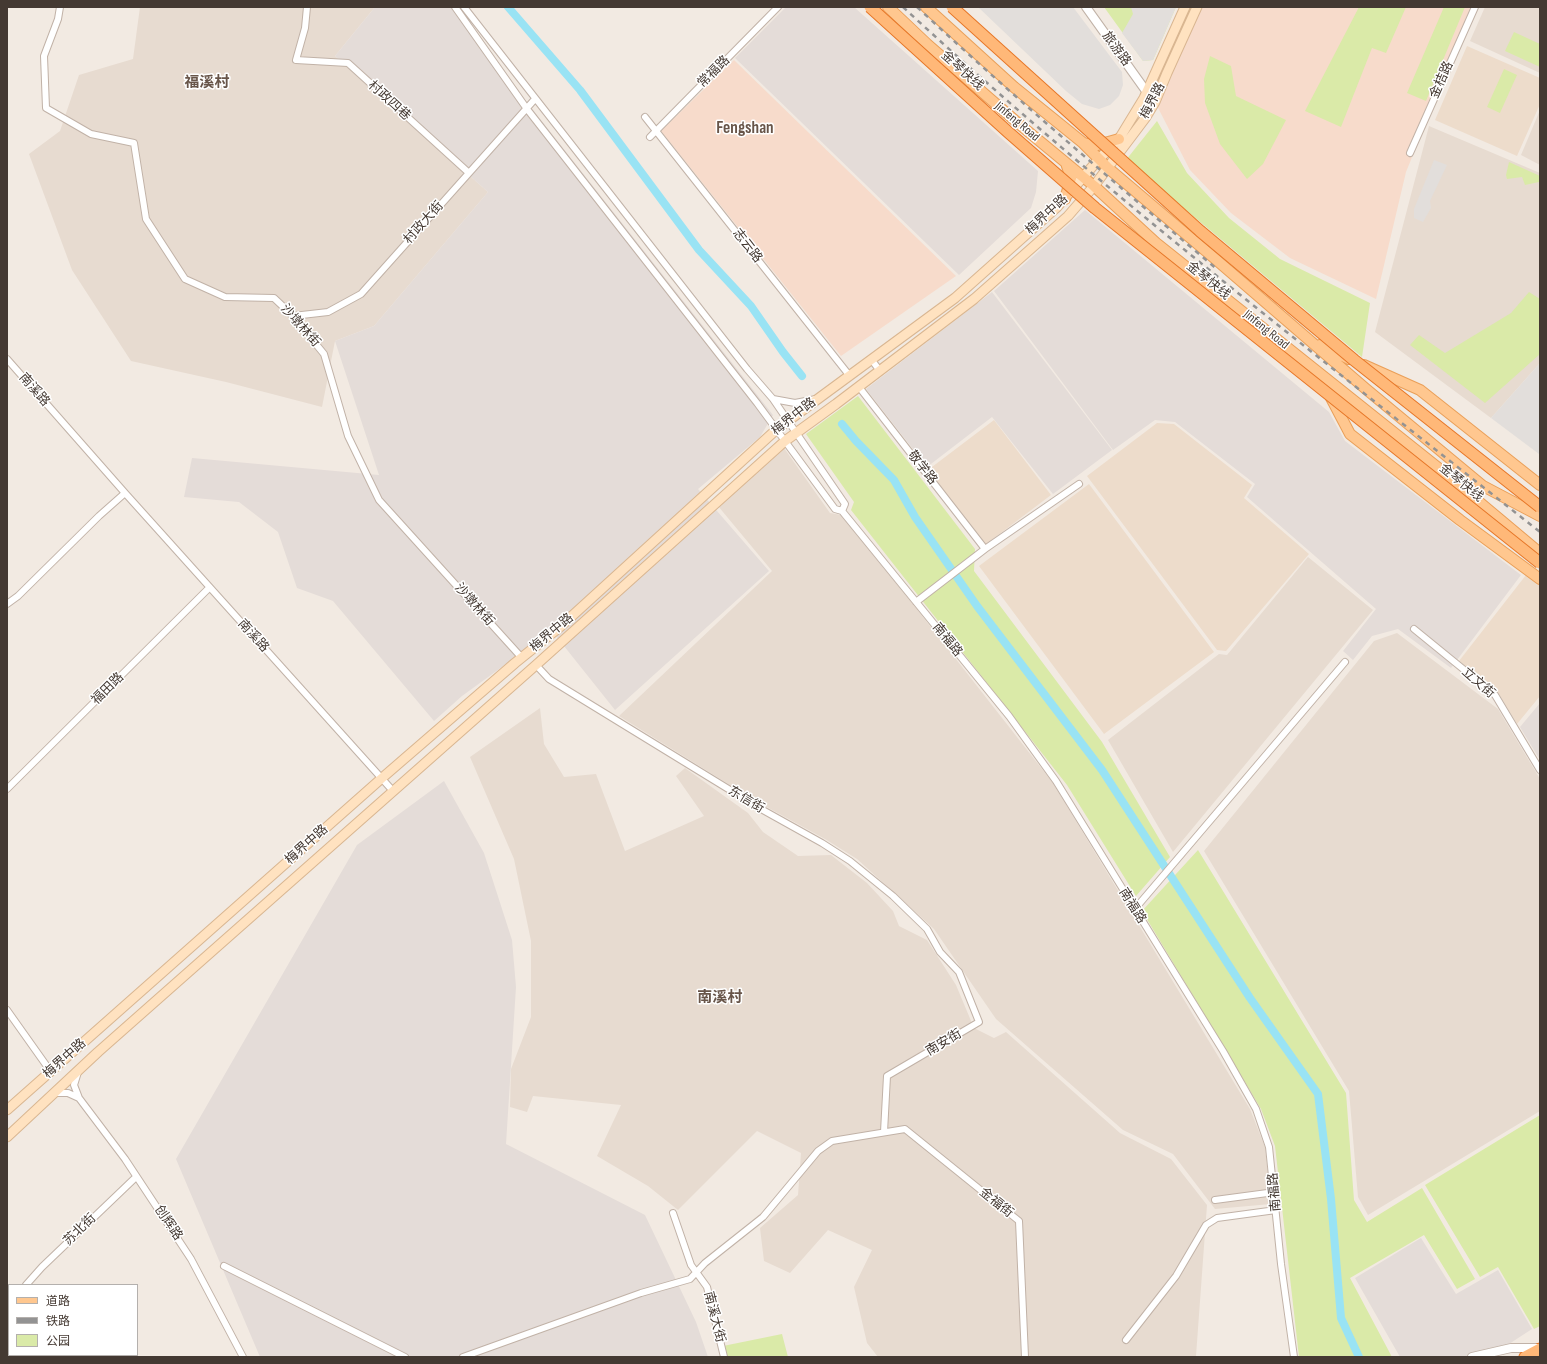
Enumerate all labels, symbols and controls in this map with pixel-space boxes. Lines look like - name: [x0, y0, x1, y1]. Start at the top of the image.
- street label: 旅游路: [1098, 29, 1134, 69]
- street label: 金琴快线: [937, 48, 987, 94]
- street label: 常福路: [695, 53, 733, 91]
- street label: 金桔路: [1427, 59, 1457, 101]
- district label: 福溪村: [185, 74, 229, 92]
- street label: 村政四巷: [364, 78, 414, 124]
- street label: 梅界路: [1137, 80, 1169, 122]
- street label: Jinfeng Road: [991, 99, 1043, 145]
- district label: Fengshan: [716, 119, 774, 139]
- street label: 梅界中路: [1023, 192, 1071, 238]
- street label: 村政大街: [401, 198, 447, 248]
- street label: 志云路: [729, 226, 765, 266]
- street label: 金琴快线: [1183, 259, 1233, 303]
- street label: 沙墩林街: [277, 301, 323, 351]
- street label: Jinfeng Road: [1240, 307, 1292, 353]
- street label: 南溪路: [15, 370, 53, 410]
- street label: 梅界中路: [769, 395, 819, 439]
- street label: 敬学路: [904, 448, 940, 488]
- street label: 金琴快线: [1436, 461, 1486, 505]
- street label: 沙墩林街: [451, 580, 497, 630]
- street label: 梅界中路: [527, 610, 577, 656]
- street label: 南溪路: [234, 616, 272, 656]
- street label: 南福路: [929, 620, 965, 660]
- street label: 立文街: [1458, 664, 1498, 702]
- street label: 福田路: [89, 670, 127, 708]
- street label: 东信街: [725, 783, 767, 817]
- street label: 梅界中路: [282, 822, 332, 868]
- street label: 南福路: [1115, 885, 1149, 927]
- district label: 南溪村: [698, 989, 742, 1007]
- street label: 南安街: [923, 1026, 965, 1060]
- street label: 梅界中路: [40, 1036, 90, 1082]
- street label: 南福路: [1266, 1172, 1284, 1212]
- street label: 金福街: [976, 1185, 1016, 1221]
- street label: 创辉路: [151, 1202, 185, 1244]
- street label: 苏北街: [61, 1211, 99, 1249]
- legend: [8, 1284, 138, 1356]
- street label: 南溪大街: [700, 1290, 728, 1344]
- text: 道路: [46, 1294, 70, 1309]
- text: 铁路: [46, 1314, 70, 1329]
- text: 公园: [46, 1334, 70, 1349]

